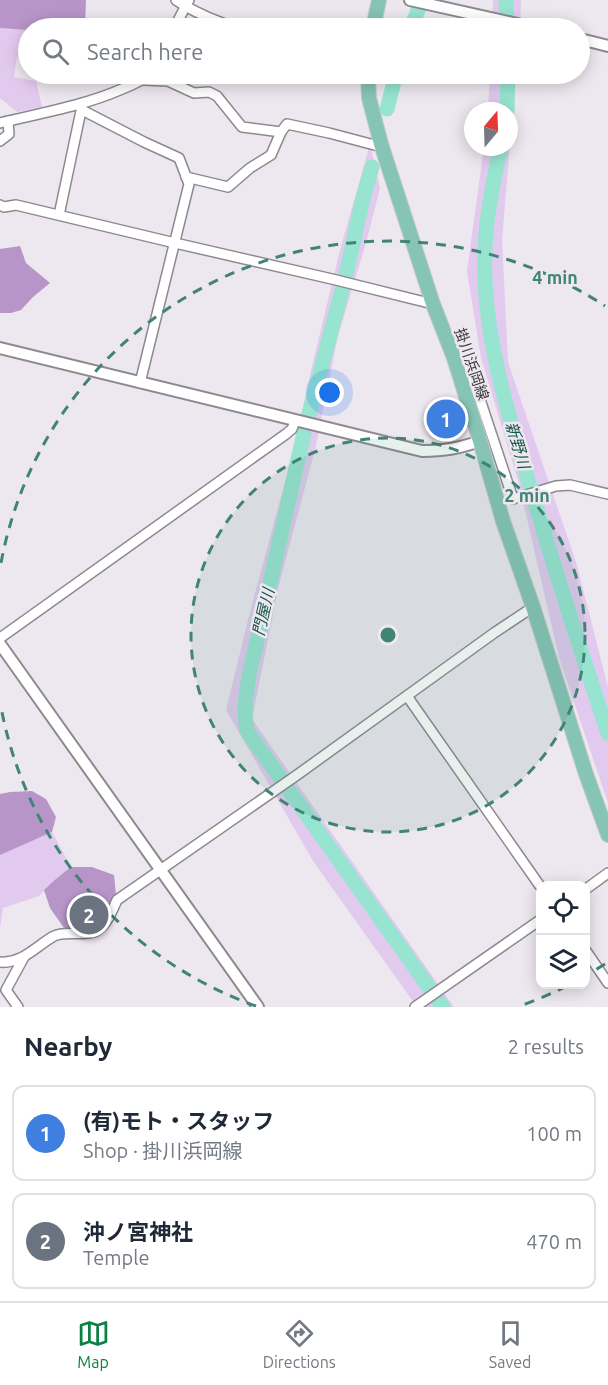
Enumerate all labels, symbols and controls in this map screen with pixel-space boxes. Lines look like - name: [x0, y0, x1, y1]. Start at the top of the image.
- search box: [18, 18, 590, 84]
- icon: search: [39, 35, 72, 68]
- text: Search here: [87, 39, 203, 64]
- north arrow: [464, 102, 518, 156]
- text: 4 min: [532, 267, 578, 287]
- street label: 掛川浜岡線: [452, 326, 492, 402]
- your location: [315, 378, 344, 407]
- pin: 1: [426, 396, 466, 442]
- water label: 新野川: [502, 419, 534, 472]
- text: 2 min: [504, 485, 550, 505]
- water label: 門屋川: [249, 585, 278, 637]
- centre of rings: [378, 625, 398, 645]
- map controls: [536, 881, 590, 989]
- button: locate: [536, 881, 590, 935]
- pin: 2: [70, 892, 109, 938]
- button: layers: [536, 935, 590, 989]
- text: Nearby: [24, 1032, 112, 1061]
- text: 2 results: [508, 1035, 584, 1058]
- text: (有)モト・スタッフ: [83, 1108, 274, 1133]
- text: 1: [40, 1122, 51, 1145]
- text: 100 m: [526, 1122, 582, 1145]
- text: Shop · 掛川浜岡線: [83, 1139, 242, 1162]
- text: 沖ノ宮神社: [83, 1219, 193, 1244]
- text: 2: [40, 1230, 51, 1253]
- text: 470 m: [526, 1230, 582, 1253]
- text: Temple: [83, 1246, 149, 1269]
- tab: Map: [77, 1317, 110, 1371]
- tab: Directions: [263, 1317, 336, 1371]
- tab: Saved: [489, 1317, 531, 1371]

